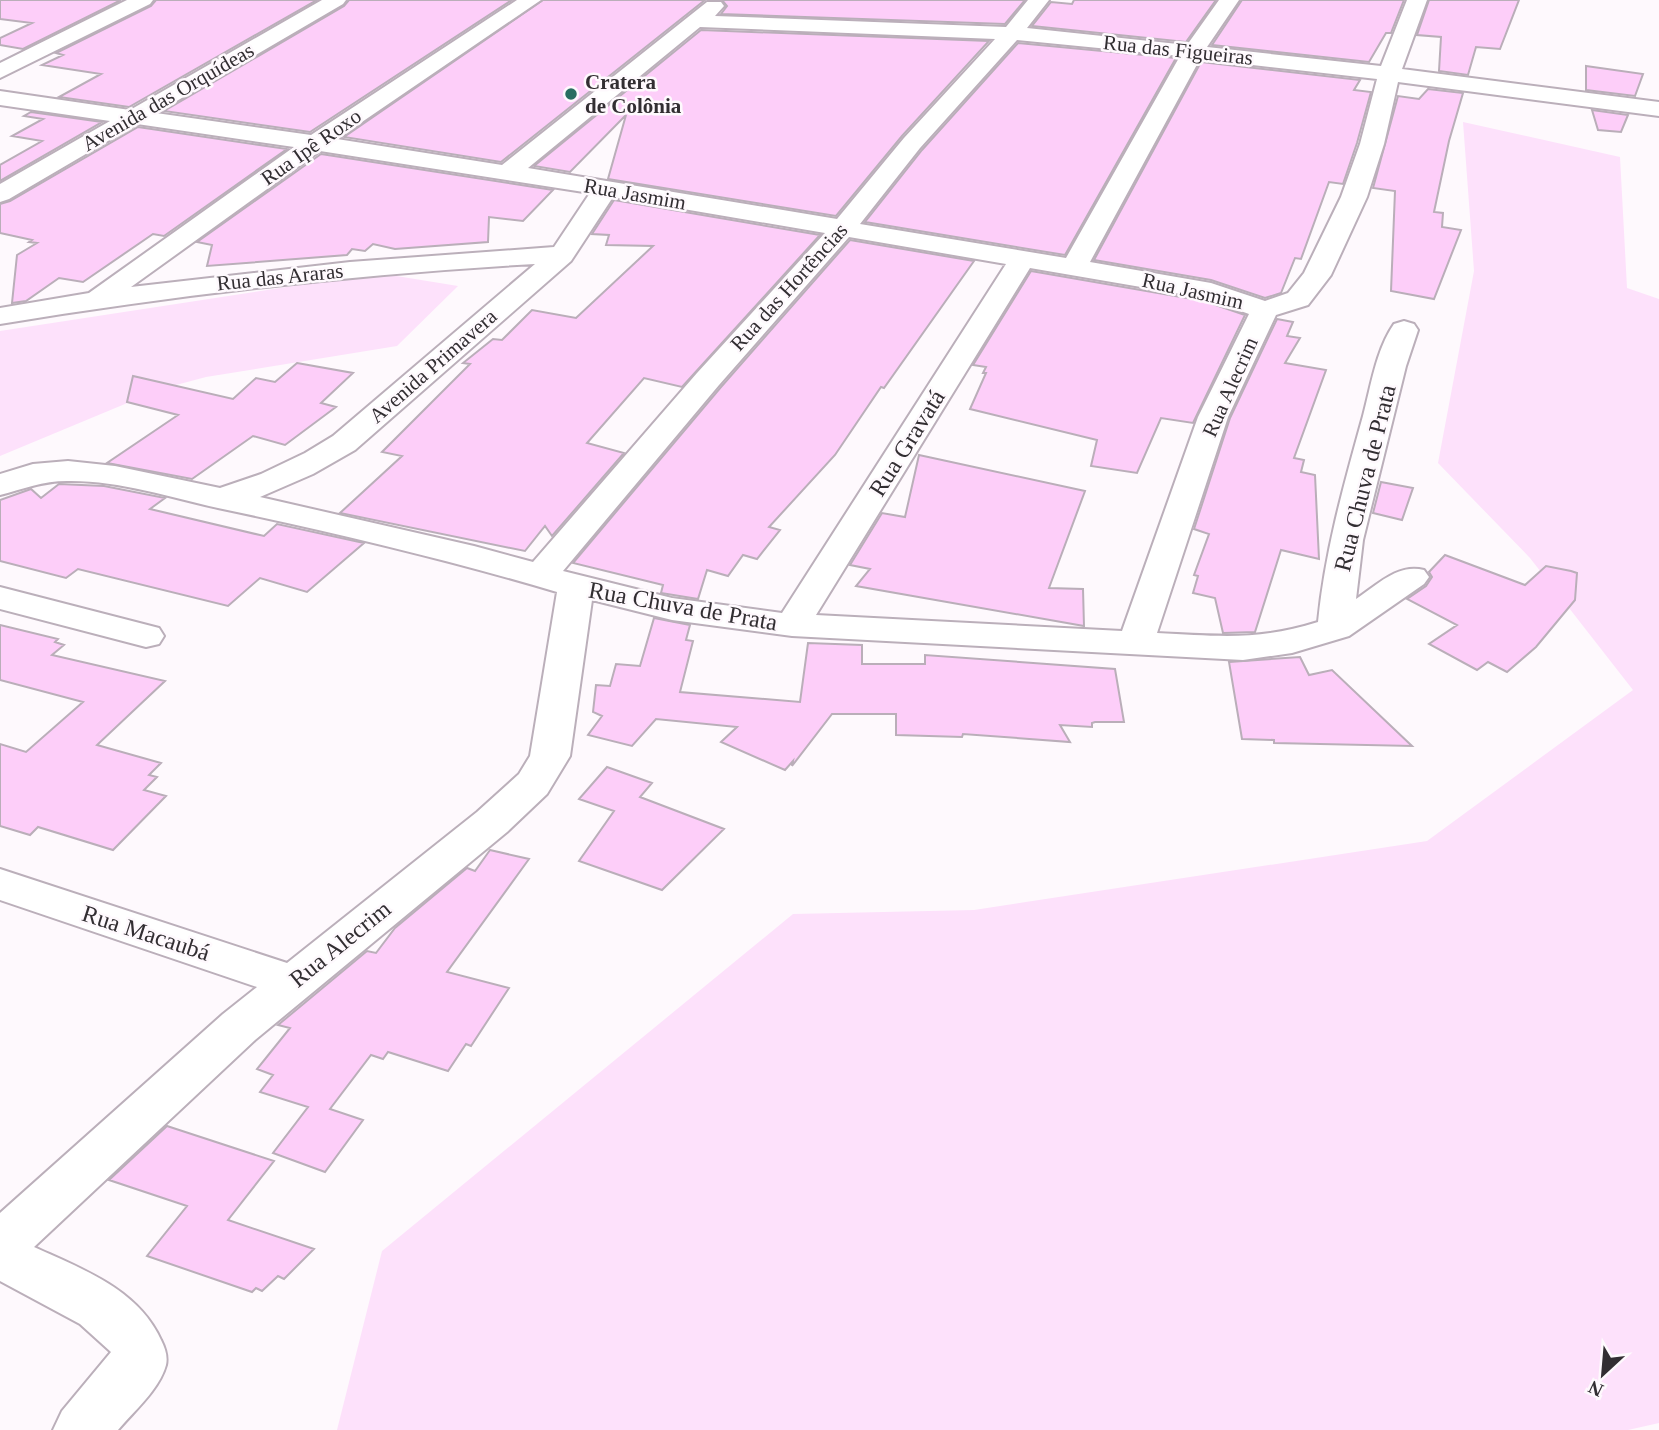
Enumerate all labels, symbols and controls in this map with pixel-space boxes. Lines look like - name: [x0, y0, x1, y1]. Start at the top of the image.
- street label: Rua das Figueiras: [1102, 30, 1254, 70]
- street label: Avenida das Orquídeas: [78, 38, 258, 156]
- place label: Cratera de Colônia: [585, 70, 682, 118]
- marker: Cratera de Colônia: [563, 86, 579, 102]
- street label: Rua Ipê Roxo: [256, 104, 366, 190]
- street label: Rua Jasmim: [582, 173, 688, 215]
- street label: Rua das Hortências: [725, 218, 853, 356]
- street label: Rua das Araras: [216, 258, 344, 296]
- street label: Rua Jasmim: [1140, 268, 1246, 314]
- street label: Avenida Primavera: [364, 304, 502, 428]
- street label: Rua Alecrim: [1197, 333, 1263, 441]
- street label: Rua Chuva de Prata: [1329, 382, 1401, 574]
- street label: Rua Gravatá: [864, 385, 950, 501]
- street label: Rua Chuva de Prata: [587, 577, 780, 635]
- street label: Rua Alecrim: [284, 895, 396, 992]
- street label: Rua Macaubá: [79, 900, 213, 966]
- north arrow: [1568, 1339, 1638, 1409]
- text: N: [1585, 1376, 1607, 1401]

